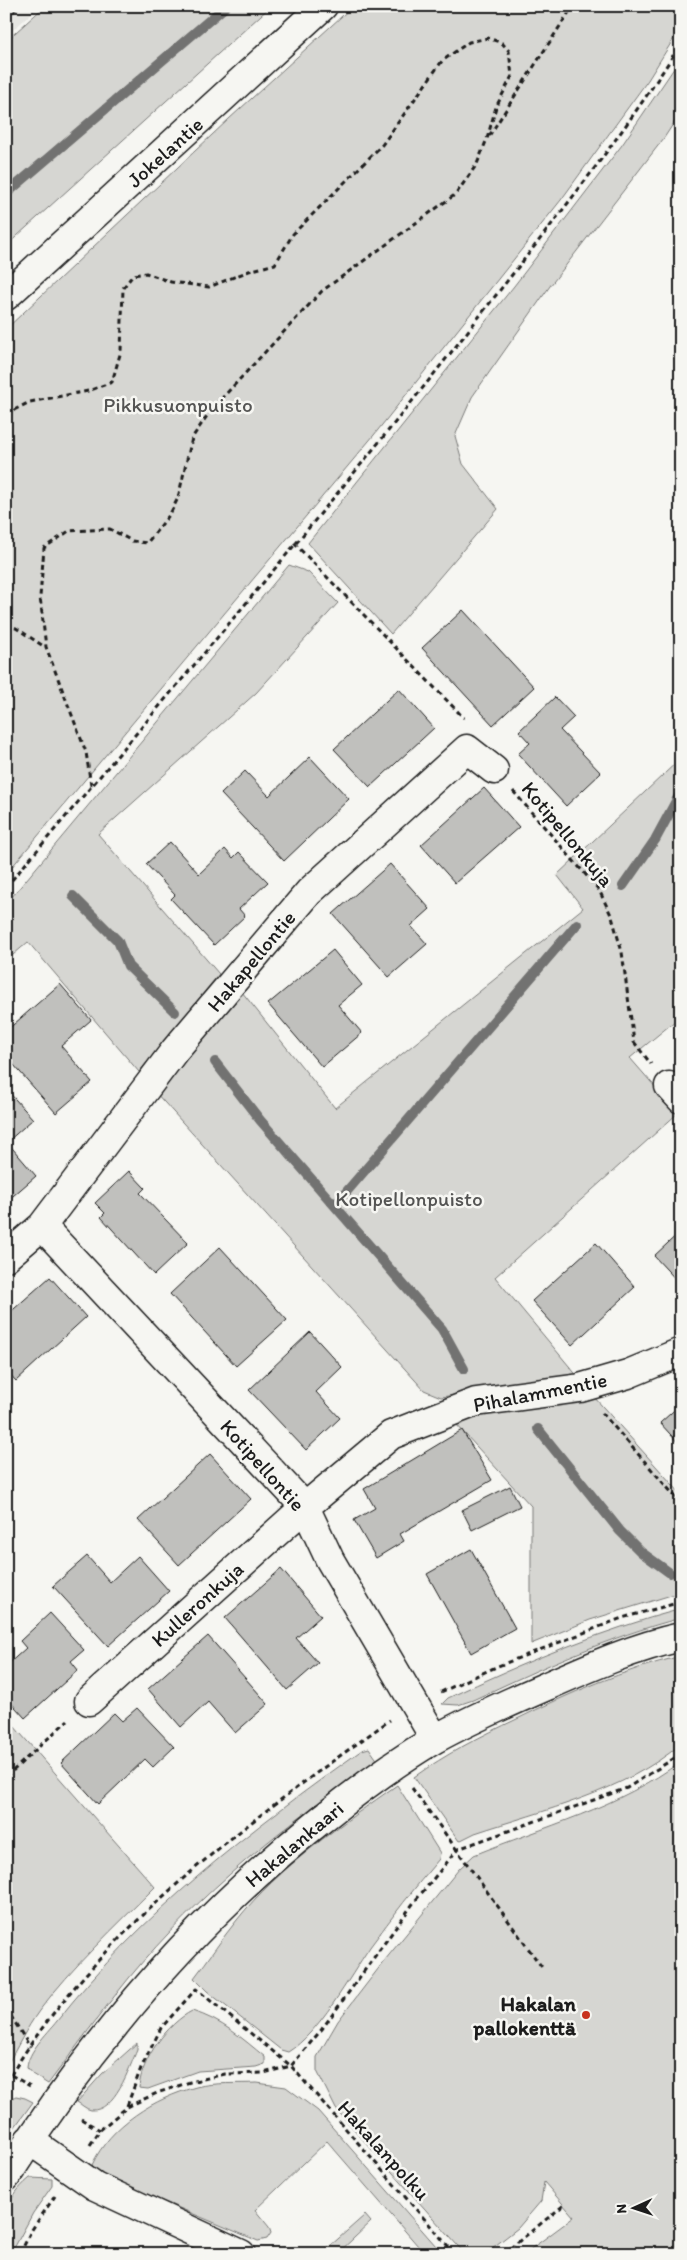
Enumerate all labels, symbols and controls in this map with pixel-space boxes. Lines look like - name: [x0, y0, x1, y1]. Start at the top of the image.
- street label: Jokelantie: [122, 111, 208, 193]
- park label: Pikkusuonpuisto: [103, 392, 253, 417]
- street label: Kotipellonkuja: [517, 776, 619, 892]
- street label: Hakapellontie: [201, 905, 301, 1017]
- park label: Kotipellonpuisto: [335, 1186, 483, 1211]
- street label: Pihalammentie: [471, 1367, 609, 1417]
- street label: Kotipellontie: [215, 1414, 311, 1516]
- street label: Kulleronkuja: [146, 1556, 248, 1652]
- street label: Hakalankaari: [240, 1796, 348, 1892]
- place label: Hakalan pallokenttä: [472, 1991, 577, 2041]
- marker: Hakalan pallokenttä: [580, 2009, 592, 2021]
- street label: Hakalanpolku: [333, 2095, 435, 2205]
- north arrow: [610, 2182, 660, 2232]
- text: N: [613, 2203, 630, 2214]

